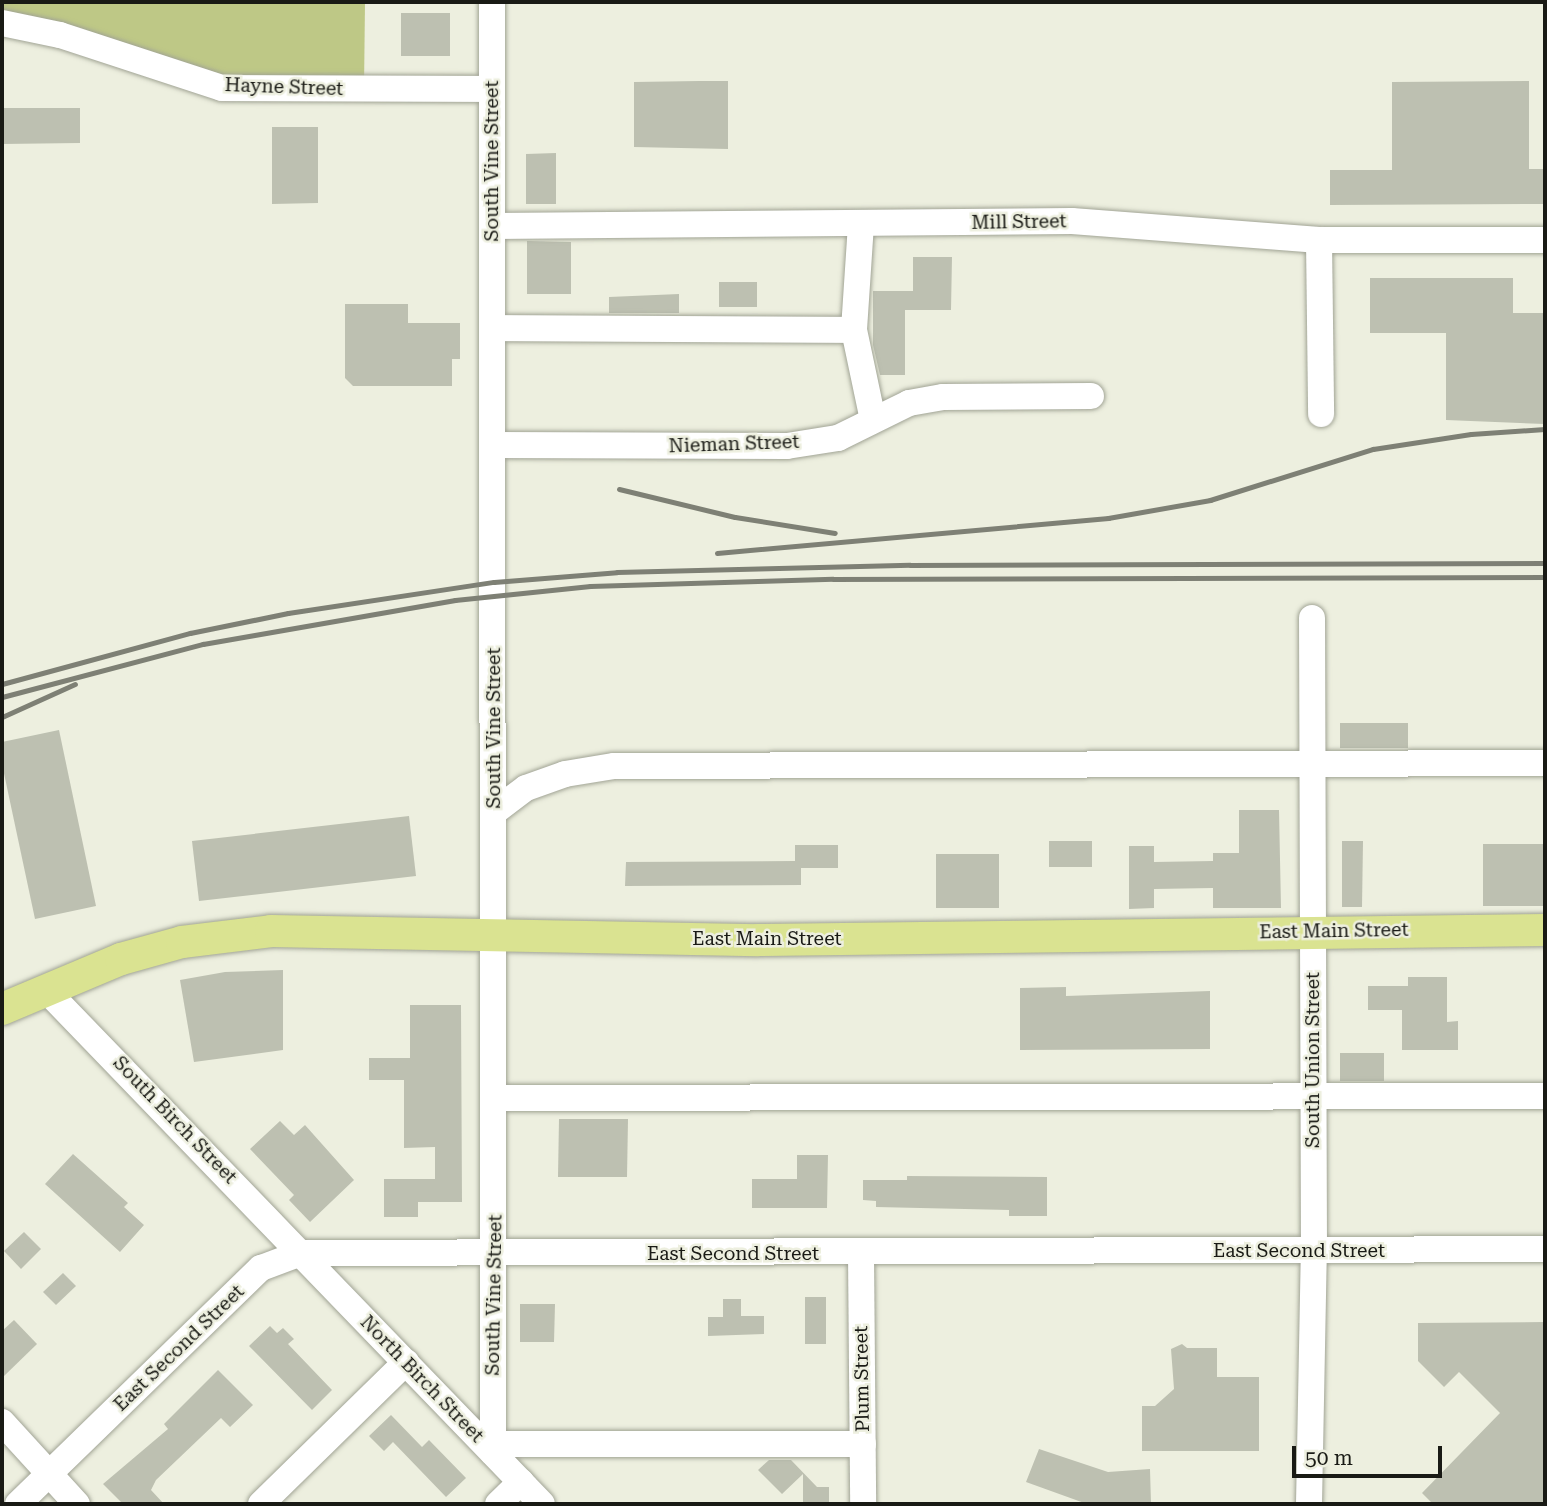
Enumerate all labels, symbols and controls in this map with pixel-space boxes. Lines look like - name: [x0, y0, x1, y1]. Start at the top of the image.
- street label: Hayne Street: [224, 74, 344, 100]
- street label: South Vine Street: [481, 80, 503, 242]
- street label: Mill Street: [971, 210, 1067, 234]
- street label: Nieman Street: [668, 430, 800, 458]
- street label: South Vine Street: [483, 647, 505, 809]
- street label: East Main Street: [1259, 918, 1409, 944]
- street label: East Main Street: [692, 928, 842, 950]
- street label: South Union Street: [1302, 972, 1324, 1148]
- street label: South Birch Street: [108, 1052, 242, 1188]
- street label: South Vine Street: [481, 1214, 507, 1376]
- street label: East Second Street: [1213, 1240, 1385, 1262]
- street label: East Second Street: [647, 1243, 819, 1265]
- street label: East Second Street: [109, 1280, 249, 1416]
- street label: North Birch Street: [356, 1311, 488, 1447]
- street label: Plum Street: [850, 1326, 874, 1432]
- scale bar: [1295, 1432, 1446, 1476]
- text: 50 m: [1305, 1446, 1353, 1470]

